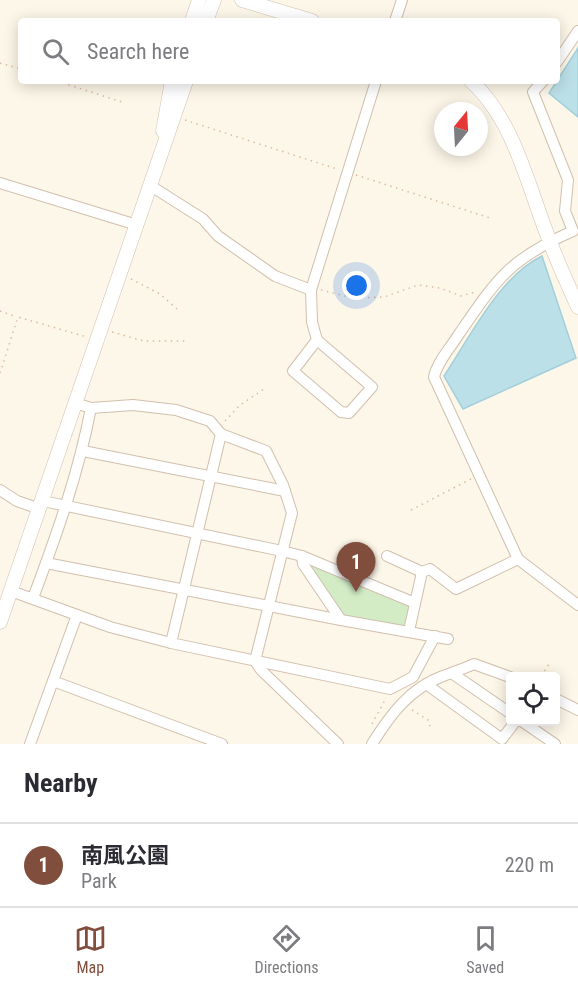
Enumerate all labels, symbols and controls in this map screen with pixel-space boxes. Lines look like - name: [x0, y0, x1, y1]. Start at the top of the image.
- search box: [18, 18, 560, 84]
- icon: search: [39, 35, 72, 68]
- text: Search here: [87, 39, 189, 64]
- north arrow: [434, 102, 488, 156]
- your location: [342, 271, 371, 300]
- pin: 1: [336, 542, 376, 592]
- map controls: [506, 672, 560, 726]
- button: locate: [506, 672, 560, 726]
- text: Nearby: [24, 768, 98, 798]
- text: 南風公園: [81, 843, 169, 868]
- text: 1: [38, 853, 49, 877]
- text: 220 m: [505, 853, 554, 877]
- text: Park: [81, 869, 117, 893]
- tab: Map: [74, 922, 107, 977]
- tab: Directions: [255, 922, 318, 977]
- tab: Saved: [466, 922, 504, 977]

